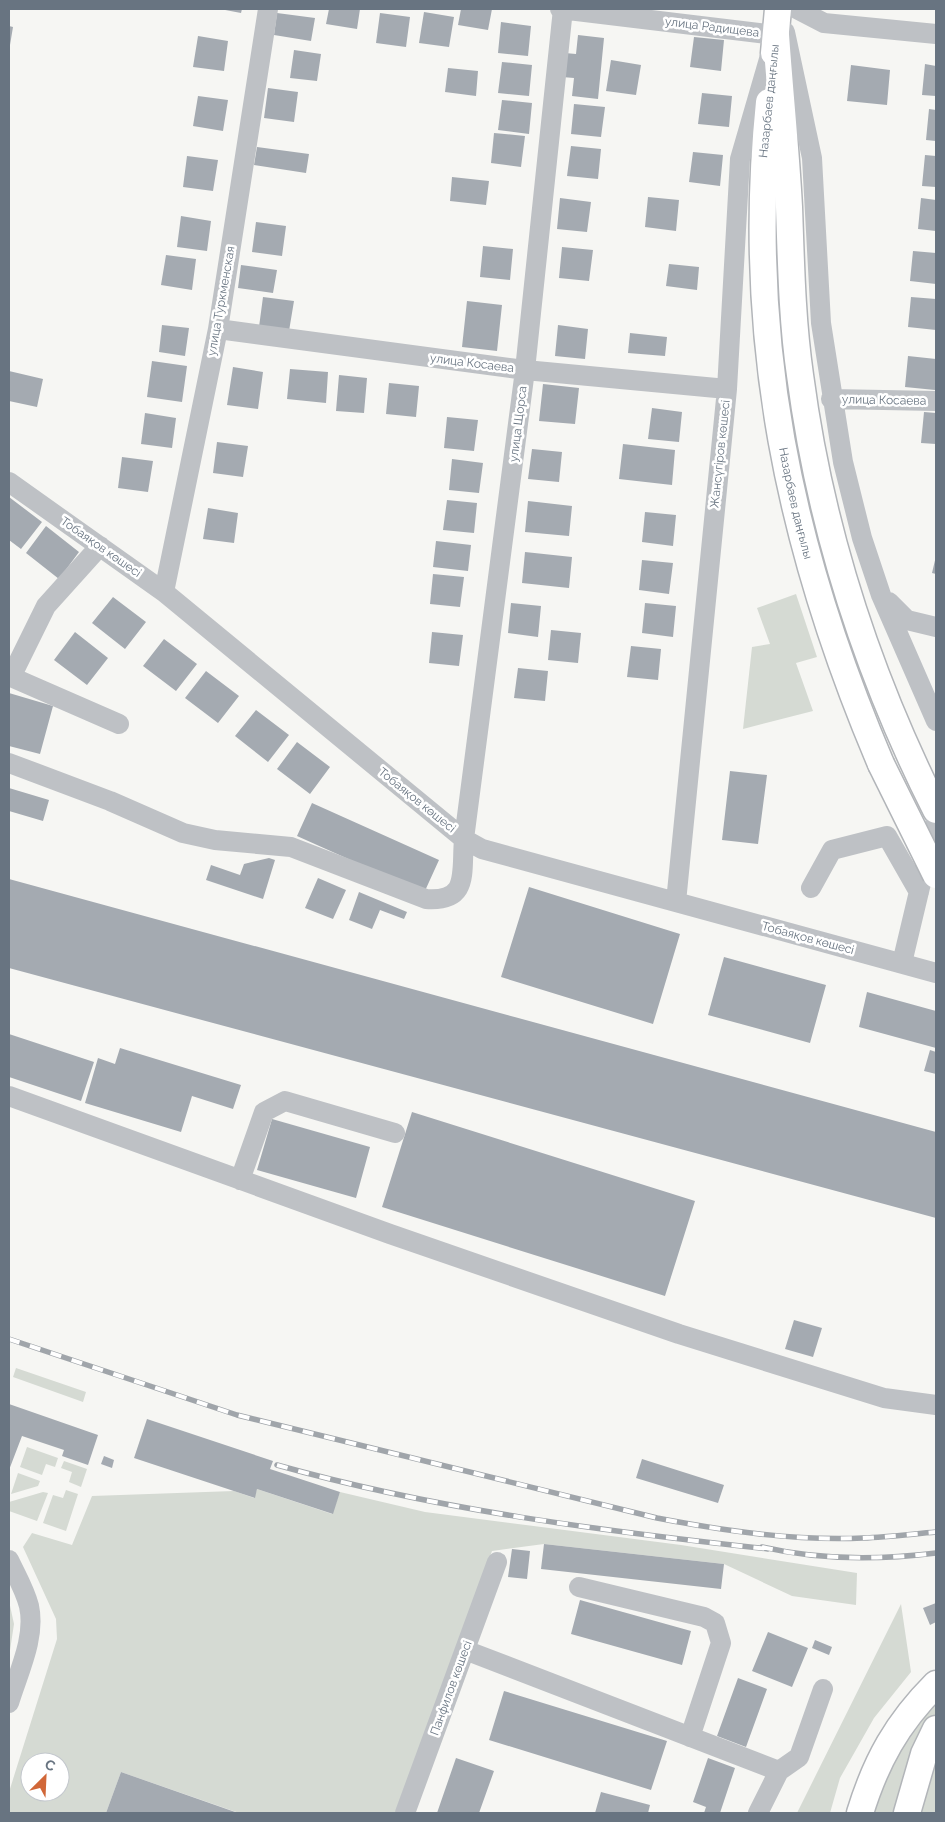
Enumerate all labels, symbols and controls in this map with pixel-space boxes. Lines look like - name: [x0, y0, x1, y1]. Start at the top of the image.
- street label: улица Радищева: [664, 14, 760, 40]
- street label: Назарбаев даңғылы: [756, 44, 782, 158]
- street label: улица Туркменская: [204, 245, 238, 357]
- street label: улица Косаева: [429, 351, 515, 375]
- street label: улица Щорса: [506, 385, 530, 463]
- street label: улица Косаева: [842, 392, 926, 408]
- street label: Жансүгіров көшесі: [707, 399, 733, 509]
- street label: Назарбаев даңғылы: [776, 446, 815, 561]
- street label: Тобаяқов көшесі: [58, 514, 144, 580]
- street label: Тобаяқов көшесі: [376, 765, 458, 835]
- street label: Тобаяқов көшесі: [760, 919, 856, 957]
- street label: Панфилов көшесі: [427, 1639, 475, 1737]
- north arrow: [20, 1752, 70, 1802]
- text: С: [43, 1756, 58, 1775]

